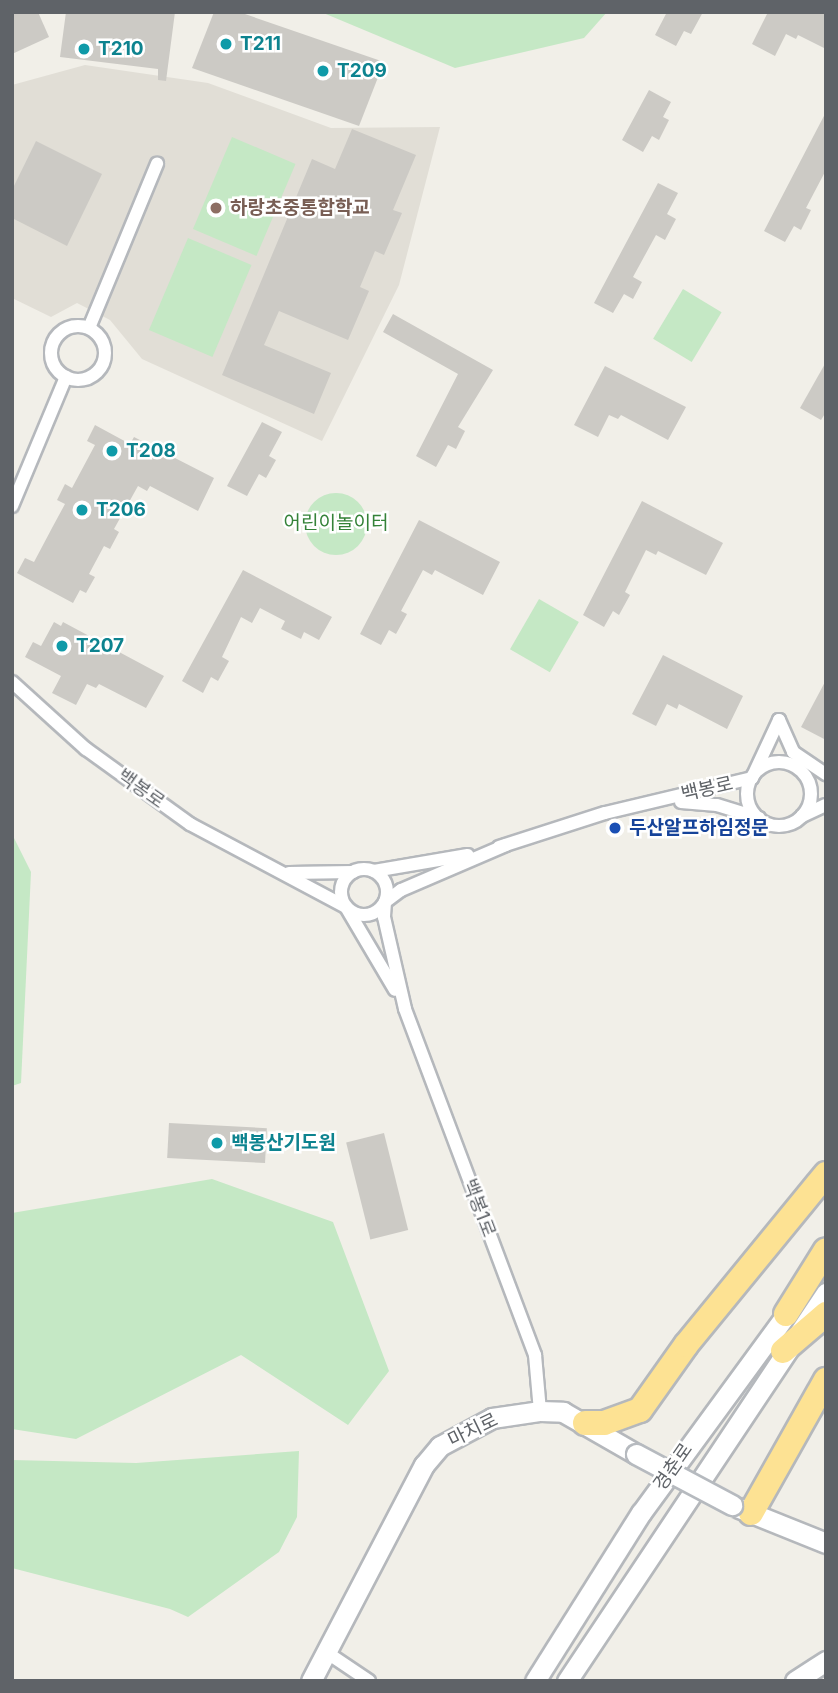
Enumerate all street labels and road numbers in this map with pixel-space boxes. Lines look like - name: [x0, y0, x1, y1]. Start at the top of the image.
- street label: 백봉로: [113, 765, 169, 813]
- street label: 백봉로: [679, 772, 735, 806]
- street label: 백봉1로: [458, 1176, 500, 1240]
- street label: 마치로: [444, 1408, 502, 1452]
- street label: 경춘로: [649, 1439, 697, 1495]

